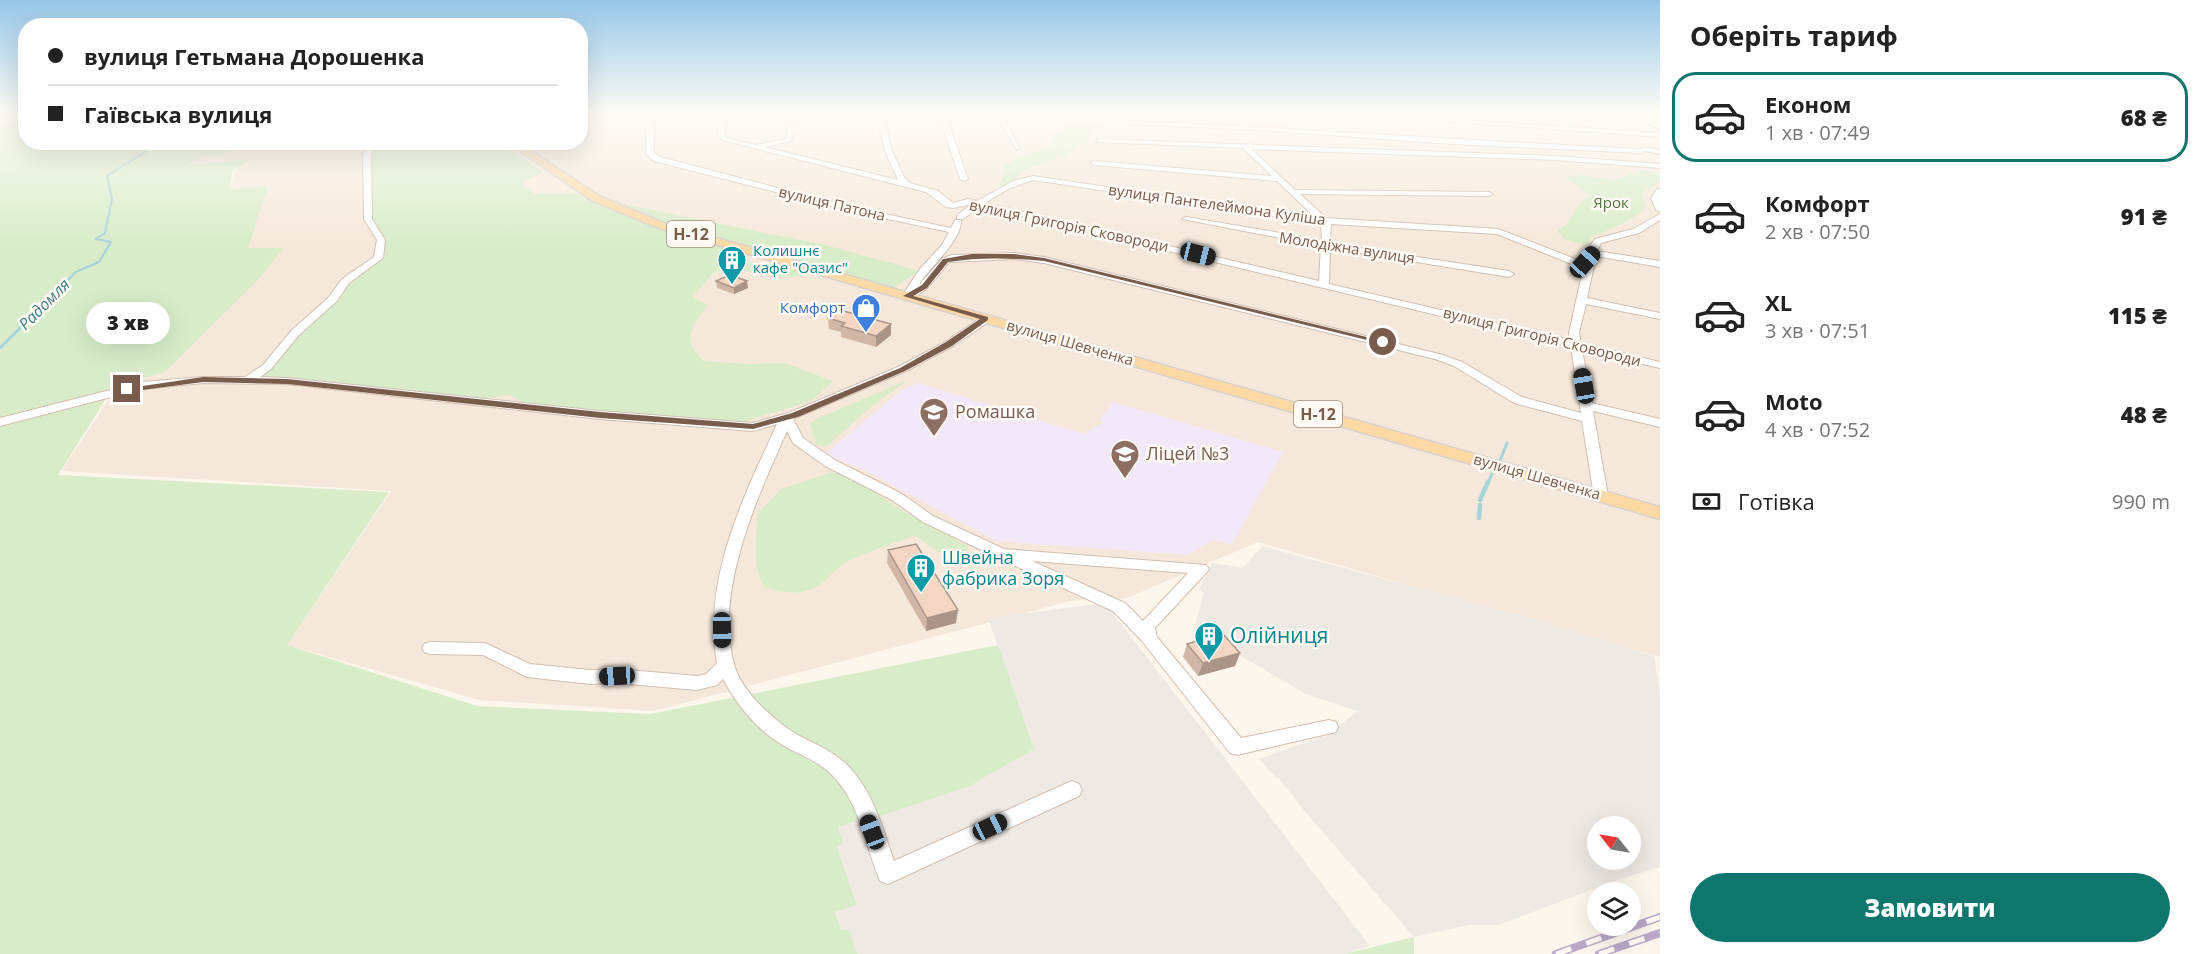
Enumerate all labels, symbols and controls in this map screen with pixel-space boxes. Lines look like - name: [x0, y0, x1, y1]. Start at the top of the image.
- text: Оберіть тариф: [1690, 17, 1898, 54]
- text: вулиця Гетьмана Дорошенка: [84, 41, 425, 71]
- text: Економ: [1765, 89, 1851, 119]
- icon: car: [1693, 90, 1747, 144]
- text: Гаївська вулиця: [84, 99, 272, 129]
- text: 68 ₴: [2121, 102, 2167, 132]
- text: 1 хв · 07:49: [1765, 119, 1870, 146]
- street label: вулиця Пантелеймона Куліша: [1107, 179, 1327, 229]
- street label: вулиця Патона: [777, 181, 888, 225]
- text: Комфорт: [1765, 188, 1870, 218]
- icon: car: [1693, 189, 1747, 243]
- park label: Ярок: [1593, 192, 1629, 212]
- street label: вулиця Григорія Сковороди: [968, 194, 1171, 256]
- text: 91 ₴: [2121, 201, 2167, 231]
- text: 2 хв · 07:50: [1765, 218, 1870, 245]
- road number: Н-12: [667, 221, 715, 247]
- street label: Молодіжна вулиця: [1278, 226, 1416, 268]
- place label: Колишнє кафе "Оазис": [753, 240, 848, 277]
- car: [1178, 241, 1218, 267]
- car: [1566, 243, 1604, 281]
- building icon: Колишнє кафе "Оазис": [716, 244, 748, 286]
- water label: Радомля: [14, 274, 74, 334]
- text: XL: [1765, 287, 1792, 317]
- icon: car: [1693, 288, 1747, 342]
- shop icon: Комфорт: [850, 292, 882, 334]
- place label: Комфорт: [780, 297, 845, 317]
- text: 115 ₴: [2108, 300, 2167, 330]
- callout: 3 хв: [85, 302, 169, 344]
- street label: вулиця Григорія Сковороди: [1441, 302, 1643, 370]
- text: 3 хв: [107, 309, 149, 336]
- street label: вулиця Шевченка: [1004, 314, 1136, 370]
- text: 3 хв · 07:51: [1765, 317, 1870, 344]
- route start: [1369, 328, 1396, 355]
- car: [1572, 367, 1596, 405]
- route end: [113, 375, 140, 402]
- text: Moto: [1765, 386, 1823, 416]
- icon: car: [1693, 387, 1747, 441]
- school or university icon: Ромашка: [918, 396, 950, 438]
- place label: Ромашка: [955, 399, 1035, 423]
- text: 48 ₴: [2121, 399, 2167, 429]
- road number: Н-12: [1294, 401, 1342, 427]
- text: 4 хв · 07:52: [1765, 416, 1870, 443]
- school or university icon: Ліцей №3: [1109, 438, 1141, 480]
- place label: Ліцей №3: [1146, 441, 1229, 465]
- street label: вулиця Шевченка: [1471, 448, 1603, 504]
- icon: cash: [1690, 485, 1723, 518]
- text: Готівка: [1738, 486, 1815, 516]
- text: 990 m: [2112, 488, 2170, 515]
- place label: Швейна фабрика Зоря: [942, 545, 1064, 590]
- building icon: Швейна фабрика Зоря: [905, 552, 937, 594]
- car: [713, 612, 731, 648]
- building icon: Олійниця: [1193, 620, 1225, 662]
- place label: Олійниця: [1230, 621, 1328, 649]
- car: [599, 666, 635, 686]
- car: [970, 811, 1010, 843]
- car: [857, 812, 887, 852]
- north arrow: [1587, 816, 1641, 870]
- map controls: [1587, 816, 1641, 936]
- button: Замовити: [1690, 873, 2170, 942]
- button: layers: [1587, 882, 1641, 936]

